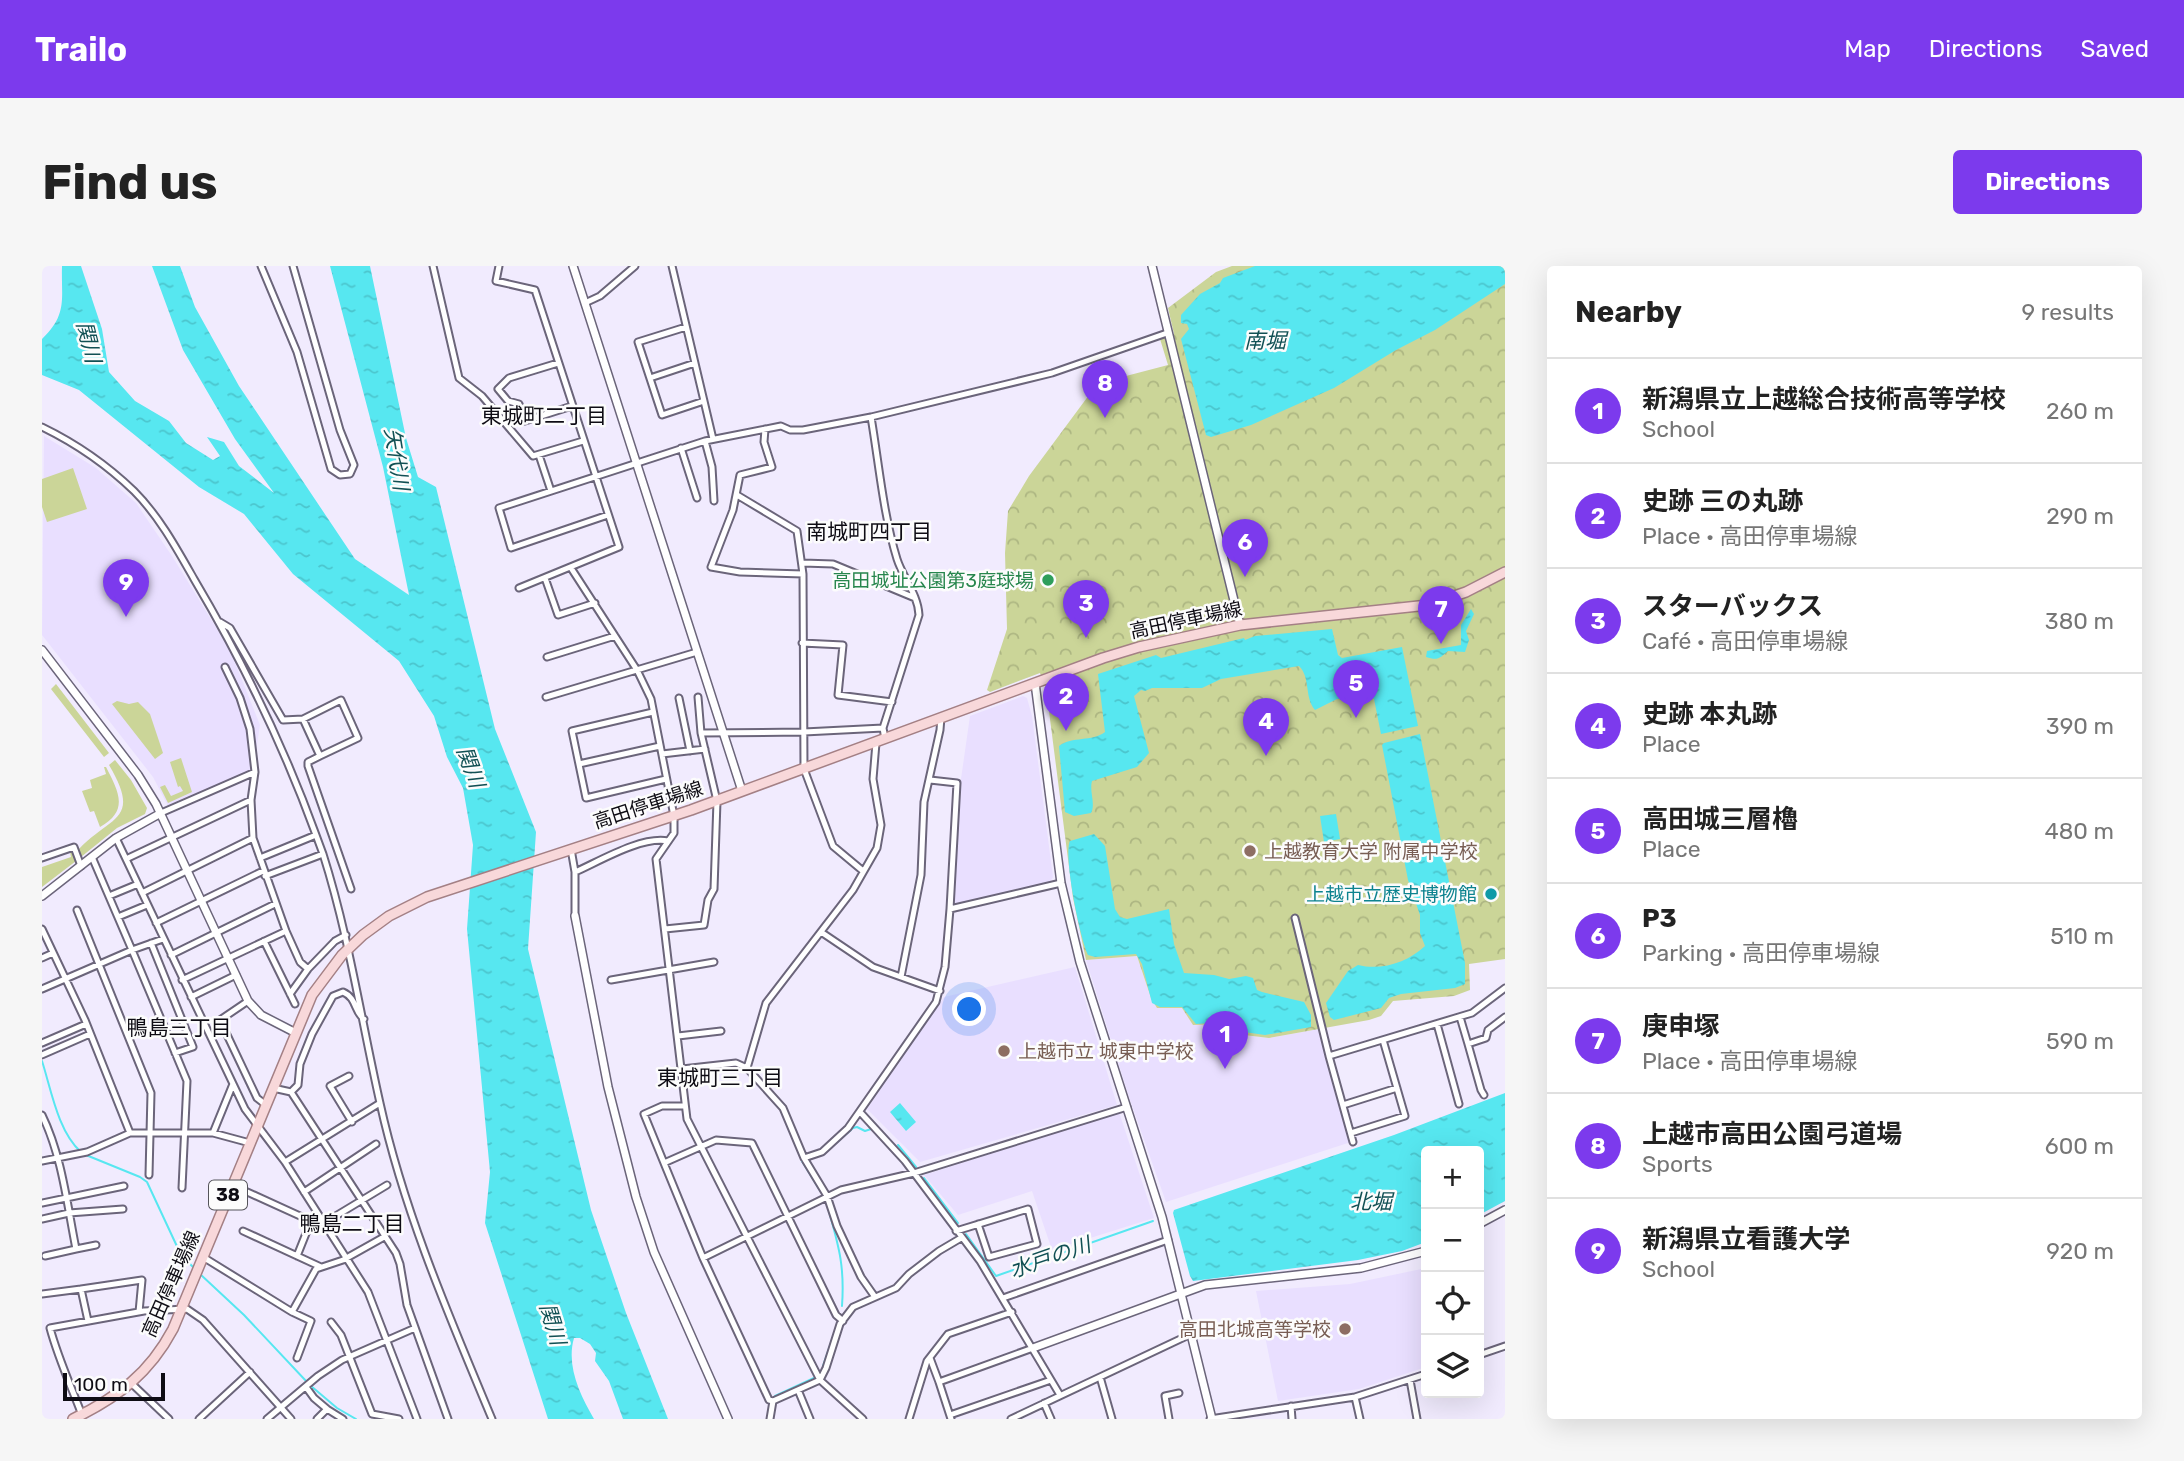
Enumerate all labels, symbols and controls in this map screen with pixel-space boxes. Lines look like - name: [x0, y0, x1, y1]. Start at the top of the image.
- text: Trailo: [35, 30, 127, 69]
- text: Map: [1844, 35, 1891, 63]
- text: Directions: [1929, 35, 2042, 63]
- text: Saved: [2080, 35, 2149, 63]
- button: Directions: [1953, 150, 2142, 214]
- text: Find us: [42, 153, 218, 211]
- text: Nearby: [1575, 294, 1682, 330]
- text: 9 results: [2021, 298, 2114, 326]
- water label: 関川: [72, 319, 107, 367]
- water label: 南堀: [1244, 328, 1289, 353]
- pin: 8: [1082, 360, 1128, 418]
- text: 新潟県立上越総合技術高等学校: [1642, 384, 2006, 415]
- text: 1: [1592, 397, 1604, 425]
- text: 260 m: [2046, 397, 2114, 425]
- district label: 東城町二丁目: [481, 403, 607, 428]
- text: School: [1642, 415, 1715, 443]
- water label: 矢代川: [380, 426, 415, 494]
- text: 史跡 三の丸跡: [1642, 486, 1804, 517]
- text: 2: [1591, 502, 1605, 530]
- text: 290 m: [2046, 502, 2114, 530]
- district label: 南城町四丁目: [806, 519, 932, 544]
- pin: 6: [1222, 519, 1268, 577]
- text: Place · 高田停車場線: [1642, 522, 1858, 550]
- pin: 9: [103, 559, 149, 617]
- place label: 高田城址公園第3庭球場: [833, 569, 1034, 592]
- marker: 高田城址公園第3庭球場: [1040, 572, 1056, 588]
- pin: 3: [1063, 580, 1109, 638]
- pin: 7: [1418, 586, 1464, 644]
- text: スターバックス: [1642, 591, 1823, 622]
- street label: 高田停車場線: [1128, 597, 1244, 643]
- text: 3: [1590, 607, 1606, 635]
- text: 380 m: [2045, 607, 2114, 635]
- text: Café · 高田停車場線: [1642, 627, 1848, 655]
- pin: 5: [1333, 660, 1379, 718]
- pin: 2: [1043, 673, 1089, 731]
- pin: 4: [1243, 698, 1289, 756]
- text: 史跡 本丸跡: [1642, 699, 1778, 730]
- text: 4: [1590, 712, 1606, 740]
- text: 390 m: [2046, 712, 2114, 740]
- text: Place: [1642, 730, 1701, 758]
- water label: 関川: [452, 743, 491, 793]
- street label: 高田停車場線: [590, 776, 706, 834]
- text: 高田城三層櫓: [1642, 804, 1798, 835]
- text: 5: [1591, 817, 1605, 845]
- text: 480 m: [2044, 817, 2114, 845]
- text: Place: [1642, 835, 1701, 863]
- place label: 上越教育大学 附属中学校: [1264, 840, 1478, 863]
- marker: 上越教育大学 附属中学校: [1242, 843, 1258, 859]
- place label: 上越市立歴史博物館: [1306, 883, 1477, 906]
- marker: 上越市立歴史博物館: [1483, 886, 1499, 902]
- text: P3: [1642, 903, 1677, 934]
- text: 6: [1591, 922, 1605, 950]
- text: 510 m: [2050, 922, 2114, 950]
- text: Parking · 高田停車場線: [1642, 939, 1880, 967]
- your location: [952, 992, 986, 1026]
- pin: 1: [1202, 1011, 1248, 1069]
- text: 庚申塚: [1642, 1011, 1720, 1042]
- district label: 鴨島三丁目: [127, 1015, 232, 1040]
- text: 7: [1591, 1027, 1605, 1055]
- text: 590 m: [2046, 1027, 2114, 1055]
- place label: 上越市立 城東中学校: [1018, 1040, 1194, 1063]
- marker: 上越市立 城東中学校: [996, 1043, 1012, 1059]
- text: Place · 高田停車場線: [1642, 1047, 1858, 1075]
- district label: 東城町三丁目: [657, 1065, 783, 1090]
- text: 上越市高田公園弓道場: [1642, 1119, 1902, 1150]
- text: 8: [1590, 1132, 1606, 1160]
- text: 600 m: [2045, 1132, 2114, 1160]
- map controls: [1421, 1146, 1484, 1398]
- button: +: [1421, 1146, 1484, 1209]
- text: Sports: [1642, 1150, 1713, 1178]
- road number: 38: [209, 1180, 247, 1210]
- water label: 北堀: [1350, 1189, 1395, 1214]
- button: −: [1421, 1209, 1484, 1272]
- district label: 鴨島二丁目: [300, 1211, 405, 1236]
- text: 新潟県立看護大学: [1642, 1224, 1850, 1255]
- street label: 高田停車場線: [137, 1227, 205, 1341]
- water label: 水戸の川: [1006, 1231, 1096, 1282]
- text: 9: [1591, 1237, 1605, 1265]
- text: 920 m: [2046, 1237, 2114, 1265]
- text: School: [1642, 1255, 1715, 1283]
- button: locate: [1421, 1272, 1484, 1335]
- water label: 関川: [535, 1300, 572, 1350]
- place label: 高田北城高等学校: [1179, 1318, 1331, 1341]
- marker: 高田北城高等学校: [1337, 1321, 1353, 1337]
- button: layers: [1421, 1335, 1484, 1398]
- scale bar: [63, 1370, 164, 1402]
- text: 100 m: [74, 1373, 128, 1396]

